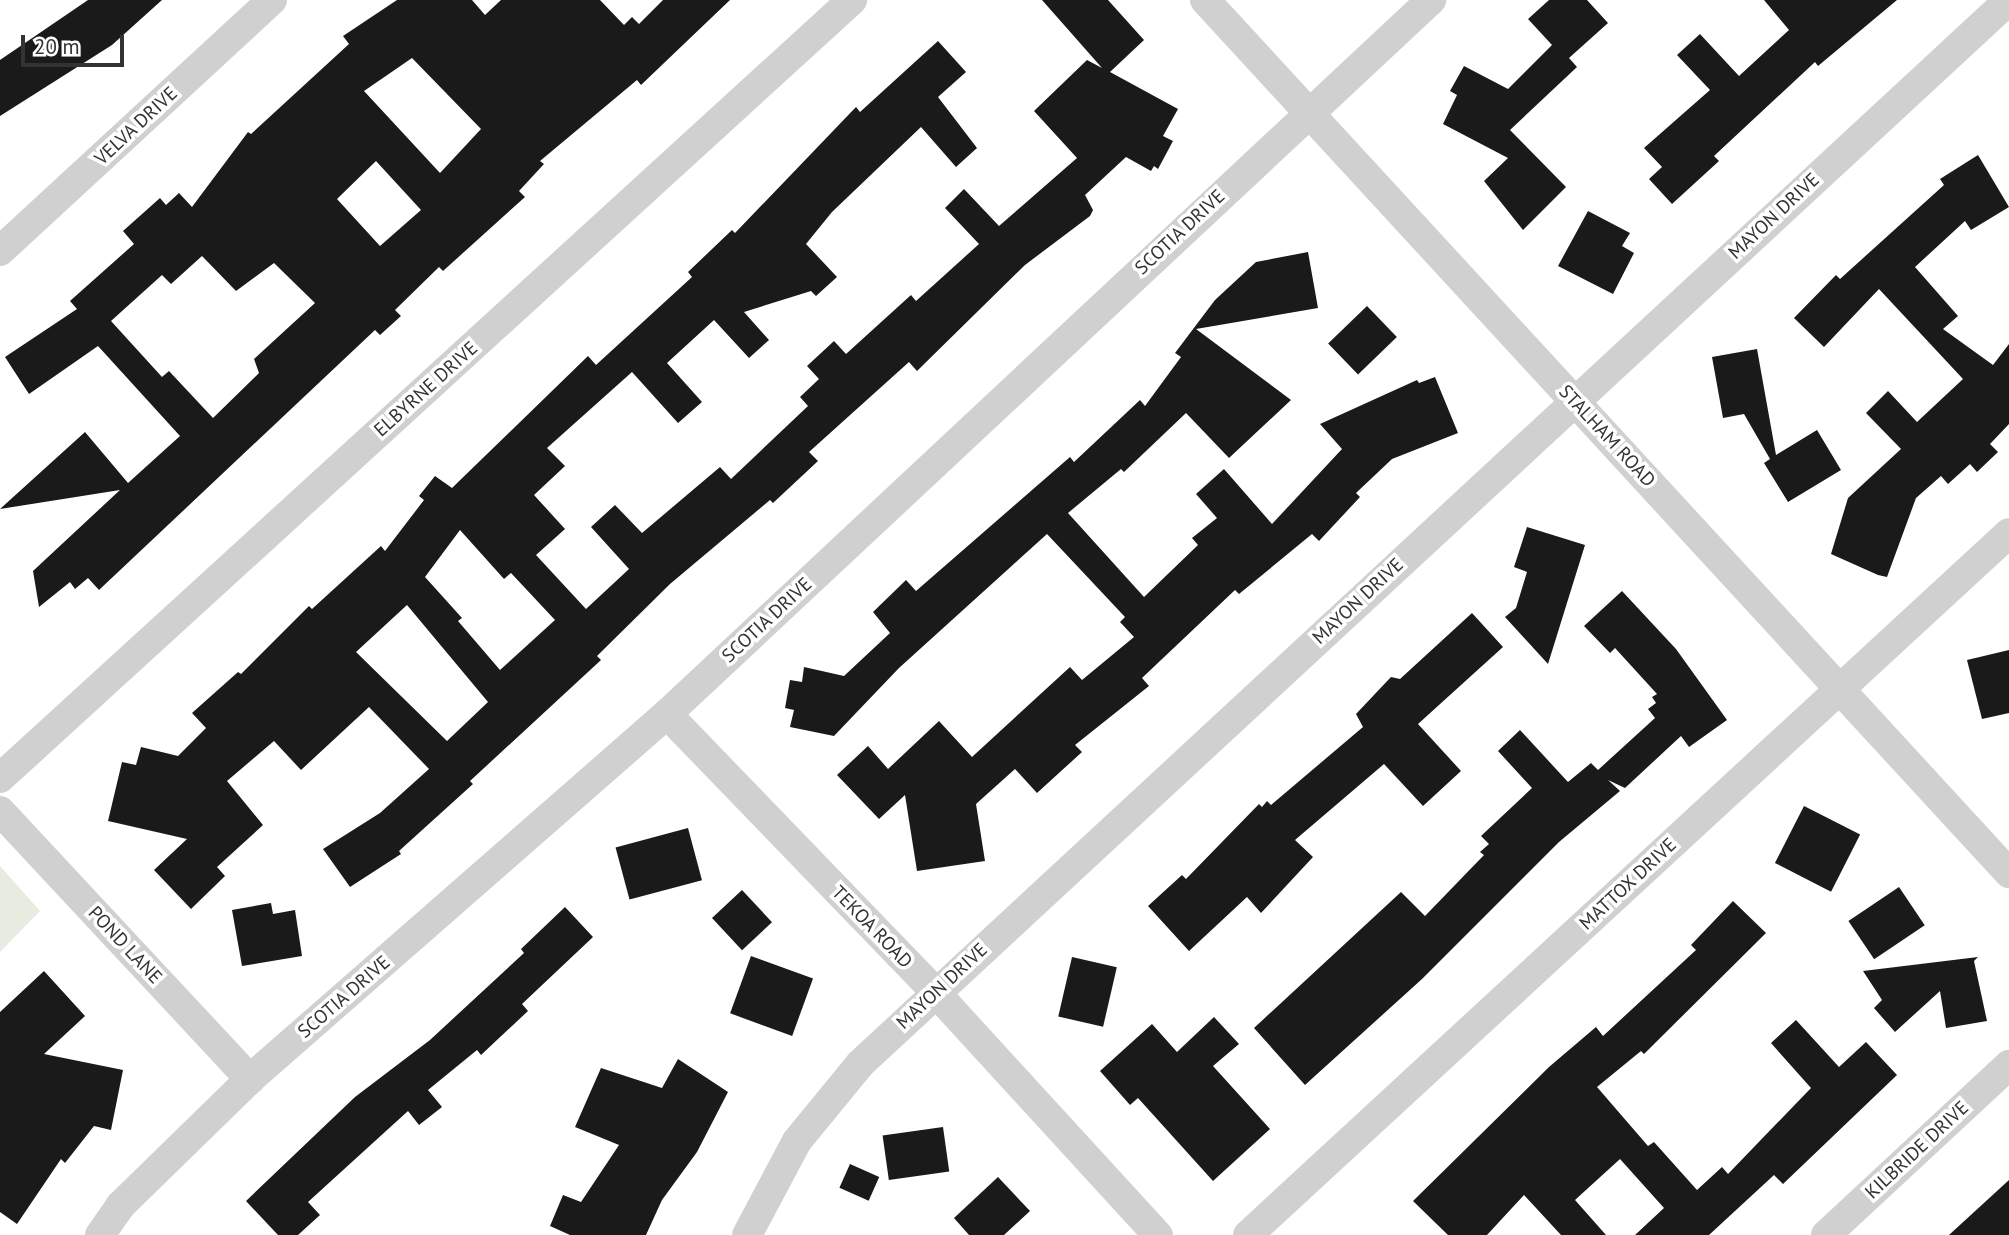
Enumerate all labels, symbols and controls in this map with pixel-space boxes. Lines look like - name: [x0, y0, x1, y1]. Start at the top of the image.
- scale bar: [24, 21, 128, 65]
- text: 20 m: [34, 33, 80, 60]
- street label: VELVA DRIVE: [90, 82, 182, 170]
- street label: MAYON DRIVE: [1724, 168, 1824, 264]
- street label: SCOTIA DRIVE: [1130, 184, 1230, 280]
- street label: ELBYRNE DRIVE: [370, 337, 482, 441]
- street label: STALHAM ROAD: [1554, 380, 1660, 492]
- street label: MAYON DRIVE: [1308, 553, 1408, 649]
- street label: SCOTIA DRIVE: [717, 572, 817, 668]
- street label: MATTOX DRIVE: [1575, 833, 1681, 935]
- street label: TEKOA ROAD: [827, 881, 917, 973]
- street label: POND LANE: [83, 902, 167, 988]
- street label: MAYON DRIVE: [892, 938, 992, 1034]
- street label: SCOTIA DRIVE: [293, 951, 395, 1043]
- street label: KILBRIDE DRIVE: [1861, 1096, 1973, 1204]

